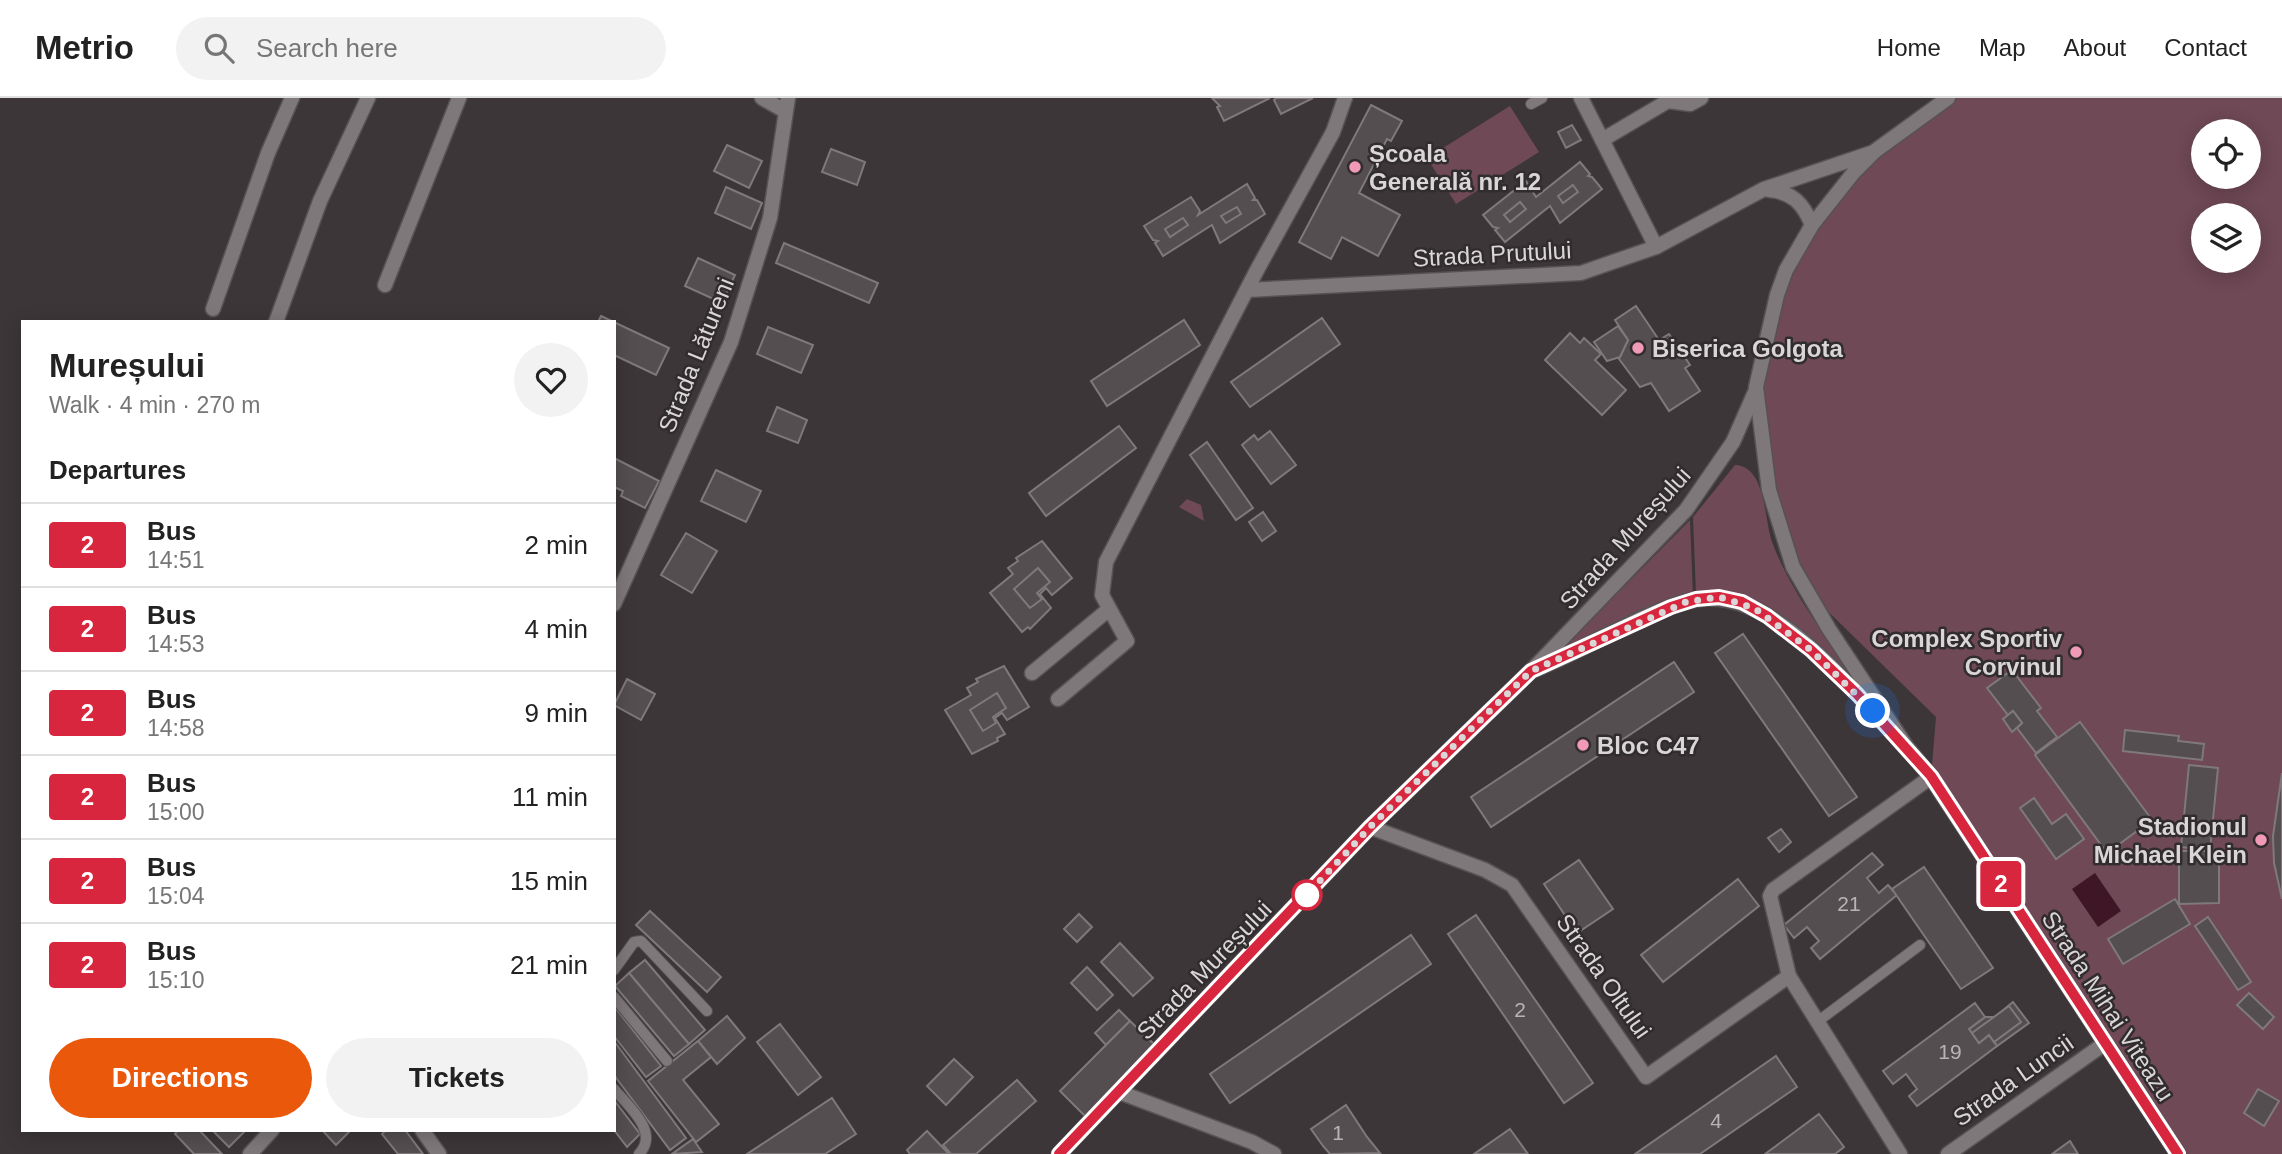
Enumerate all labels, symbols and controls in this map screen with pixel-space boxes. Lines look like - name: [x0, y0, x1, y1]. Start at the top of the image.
- search box: [176, 17, 666, 80]
- text: Metrio: [35, 29, 134, 66]
- icon: search: [200, 29, 238, 67]
- text: Search here: [256, 33, 398, 63]
- text: Home: [1877, 34, 1941, 61]
- text: Map: [1979, 34, 2026, 61]
- text: About: [2064, 34, 2126, 61]
- text: Contact: [2164, 34, 2247, 61]
- map controls: [2191, 119, 2261, 273]
- button: locate: [2191, 119, 2261, 189]
- place label: Școala Generală nr. 12: [1369, 140, 1541, 195]
- marker: Școala Generală nr. 12: [1347, 159, 1363, 175]
- button: layers: [2191, 203, 2261, 273]
- street label: Strada Prutului: [1412, 236, 1572, 272]
- street label: Strada Lătureni: [653, 274, 739, 436]
- place label: Biserica Golgota: [1652, 335, 1843, 362]
- marker: Biserica Golgota: [1630, 340, 1646, 356]
- button: heart: [514, 343, 588, 417]
- text: Mureșului: [49, 347, 205, 384]
- text: Walk · 4 min · 270 m: [49, 392, 260, 418]
- text: Departures: [49, 455, 186, 485]
- street label: Strada Mureșului: [1554, 462, 1696, 614]
- text: Bus: [147, 516, 196, 546]
- text: 2 min: [524, 530, 588, 560]
- text: 2: [81, 531, 94, 558]
- text: 14:51: [147, 547, 205, 573]
- text: Bus: [147, 600, 196, 630]
- text: 4 min: [524, 614, 588, 644]
- text: 2: [81, 615, 94, 642]
- place label: Complex Sportiv Corvinul: [1871, 625, 2063, 680]
- text: 14:53: [147, 631, 205, 657]
- marker: Complex Sportiv Corvinul: [2068, 644, 2084, 660]
- text: Bus: [147, 684, 196, 714]
- your location: [1855, 693, 1890, 728]
- text: 9 min: [524, 698, 588, 728]
- text: 2: [81, 699, 94, 726]
- text: 14:58: [147, 715, 205, 741]
- place label: Bloc C47: [1597, 732, 1700, 759]
- marker: Bloc C47: [1575, 737, 1591, 753]
- text: Bus: [147, 768, 196, 798]
- text: 11 min: [512, 782, 588, 812]
- text: 2: [81, 783, 94, 810]
- text: 15:00: [147, 799, 205, 825]
- place label: Stadionul Michael Klein: [2094, 813, 2247, 868]
- marker: Stadionul Michael Klein: [2253, 832, 2269, 848]
- text: Bus: [147, 852, 196, 882]
- line badge: 2: [1978, 861, 2024, 907]
- text: 15 min: [510, 866, 588, 896]
- text: 2: [81, 867, 94, 894]
- text: 2: [1994, 870, 2008, 897]
- unlabelled marker: [1292, 880, 1322, 910]
- text: 15:04: [147, 883, 205, 909]
- house number: 21: [1837, 892, 1861, 915]
- street label: Strada Mureșului: [1131, 895, 1277, 1045]
- street label: Strada Mihai Viteazu: [2036, 906, 2180, 1106]
- street label: Strada Oltului: [1551, 909, 1657, 1043]
- text: Bus: [147, 936, 196, 966]
- text: 21 min: [510, 950, 588, 980]
- text: 2: [81, 951, 94, 978]
- text: 15:10: [147, 967, 205, 993]
- house number: 2: [1514, 998, 1526, 1021]
- street label: Strada Luncii: [1948, 1029, 2078, 1131]
- button: Directions: [49, 1038, 312, 1118]
- button: Tickets: [326, 1038, 588, 1118]
- house number: 19: [1938, 1040, 1962, 1063]
- house number: 4: [1710, 1109, 1722, 1132]
- house number: 1: [1332, 1121, 1344, 1144]

